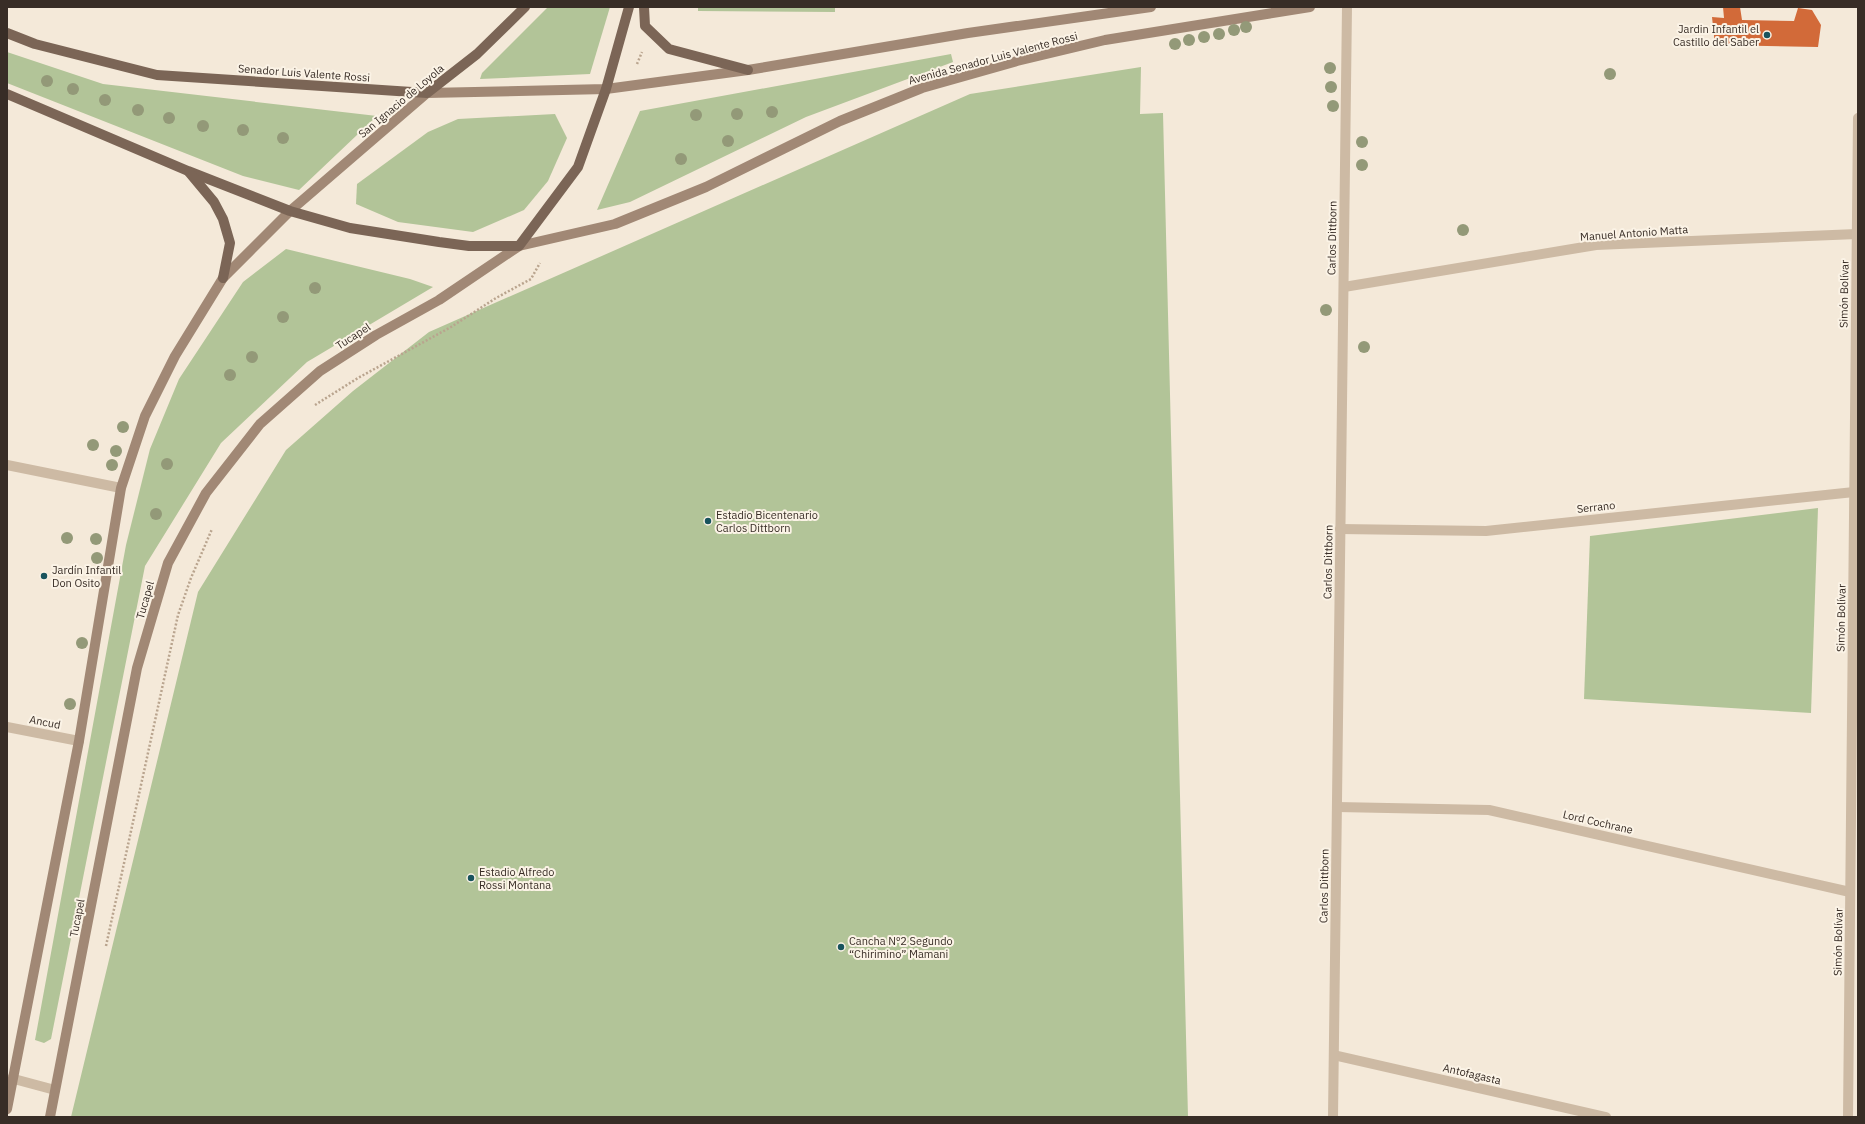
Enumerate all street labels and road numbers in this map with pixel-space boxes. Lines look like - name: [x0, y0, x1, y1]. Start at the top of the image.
- street label: Avenida Senador Luis Valente Rossi: [907, 29, 1079, 87]
- street label: Senador Luis Valente Rossi: [237, 61, 371, 85]
- street label: San Ignacio de Loyola: [355, 61, 447, 141]
- street label: Carlos Dittborn: [1324, 201, 1340, 275]
- street label: Manuel Antonio Matta: [1580, 222, 1689, 244]
- street label: Simón Bolívar: [1836, 260, 1852, 328]
- street label: Tucapel: [333, 320, 373, 352]
- street label: Serrano: [1576, 498, 1616, 516]
- street label: Carlos Dittborn: [1320, 525, 1336, 599]
- street label: Tucapel: [133, 579, 157, 621]
- street label: Simón Bolívar: [1833, 584, 1849, 652]
- street label: Ancud: [28, 712, 62, 732]
- street label: Lord Cochrane: [1562, 807, 1634, 837]
- street label: Carlos Dittborn: [1316, 849, 1332, 923]
- street label: Tucapel: [66, 898, 88, 938]
- street label: Simón Bolívar: [1830, 908, 1846, 976]
- street label: Antofagasta: [1442, 1061, 1503, 1088]

